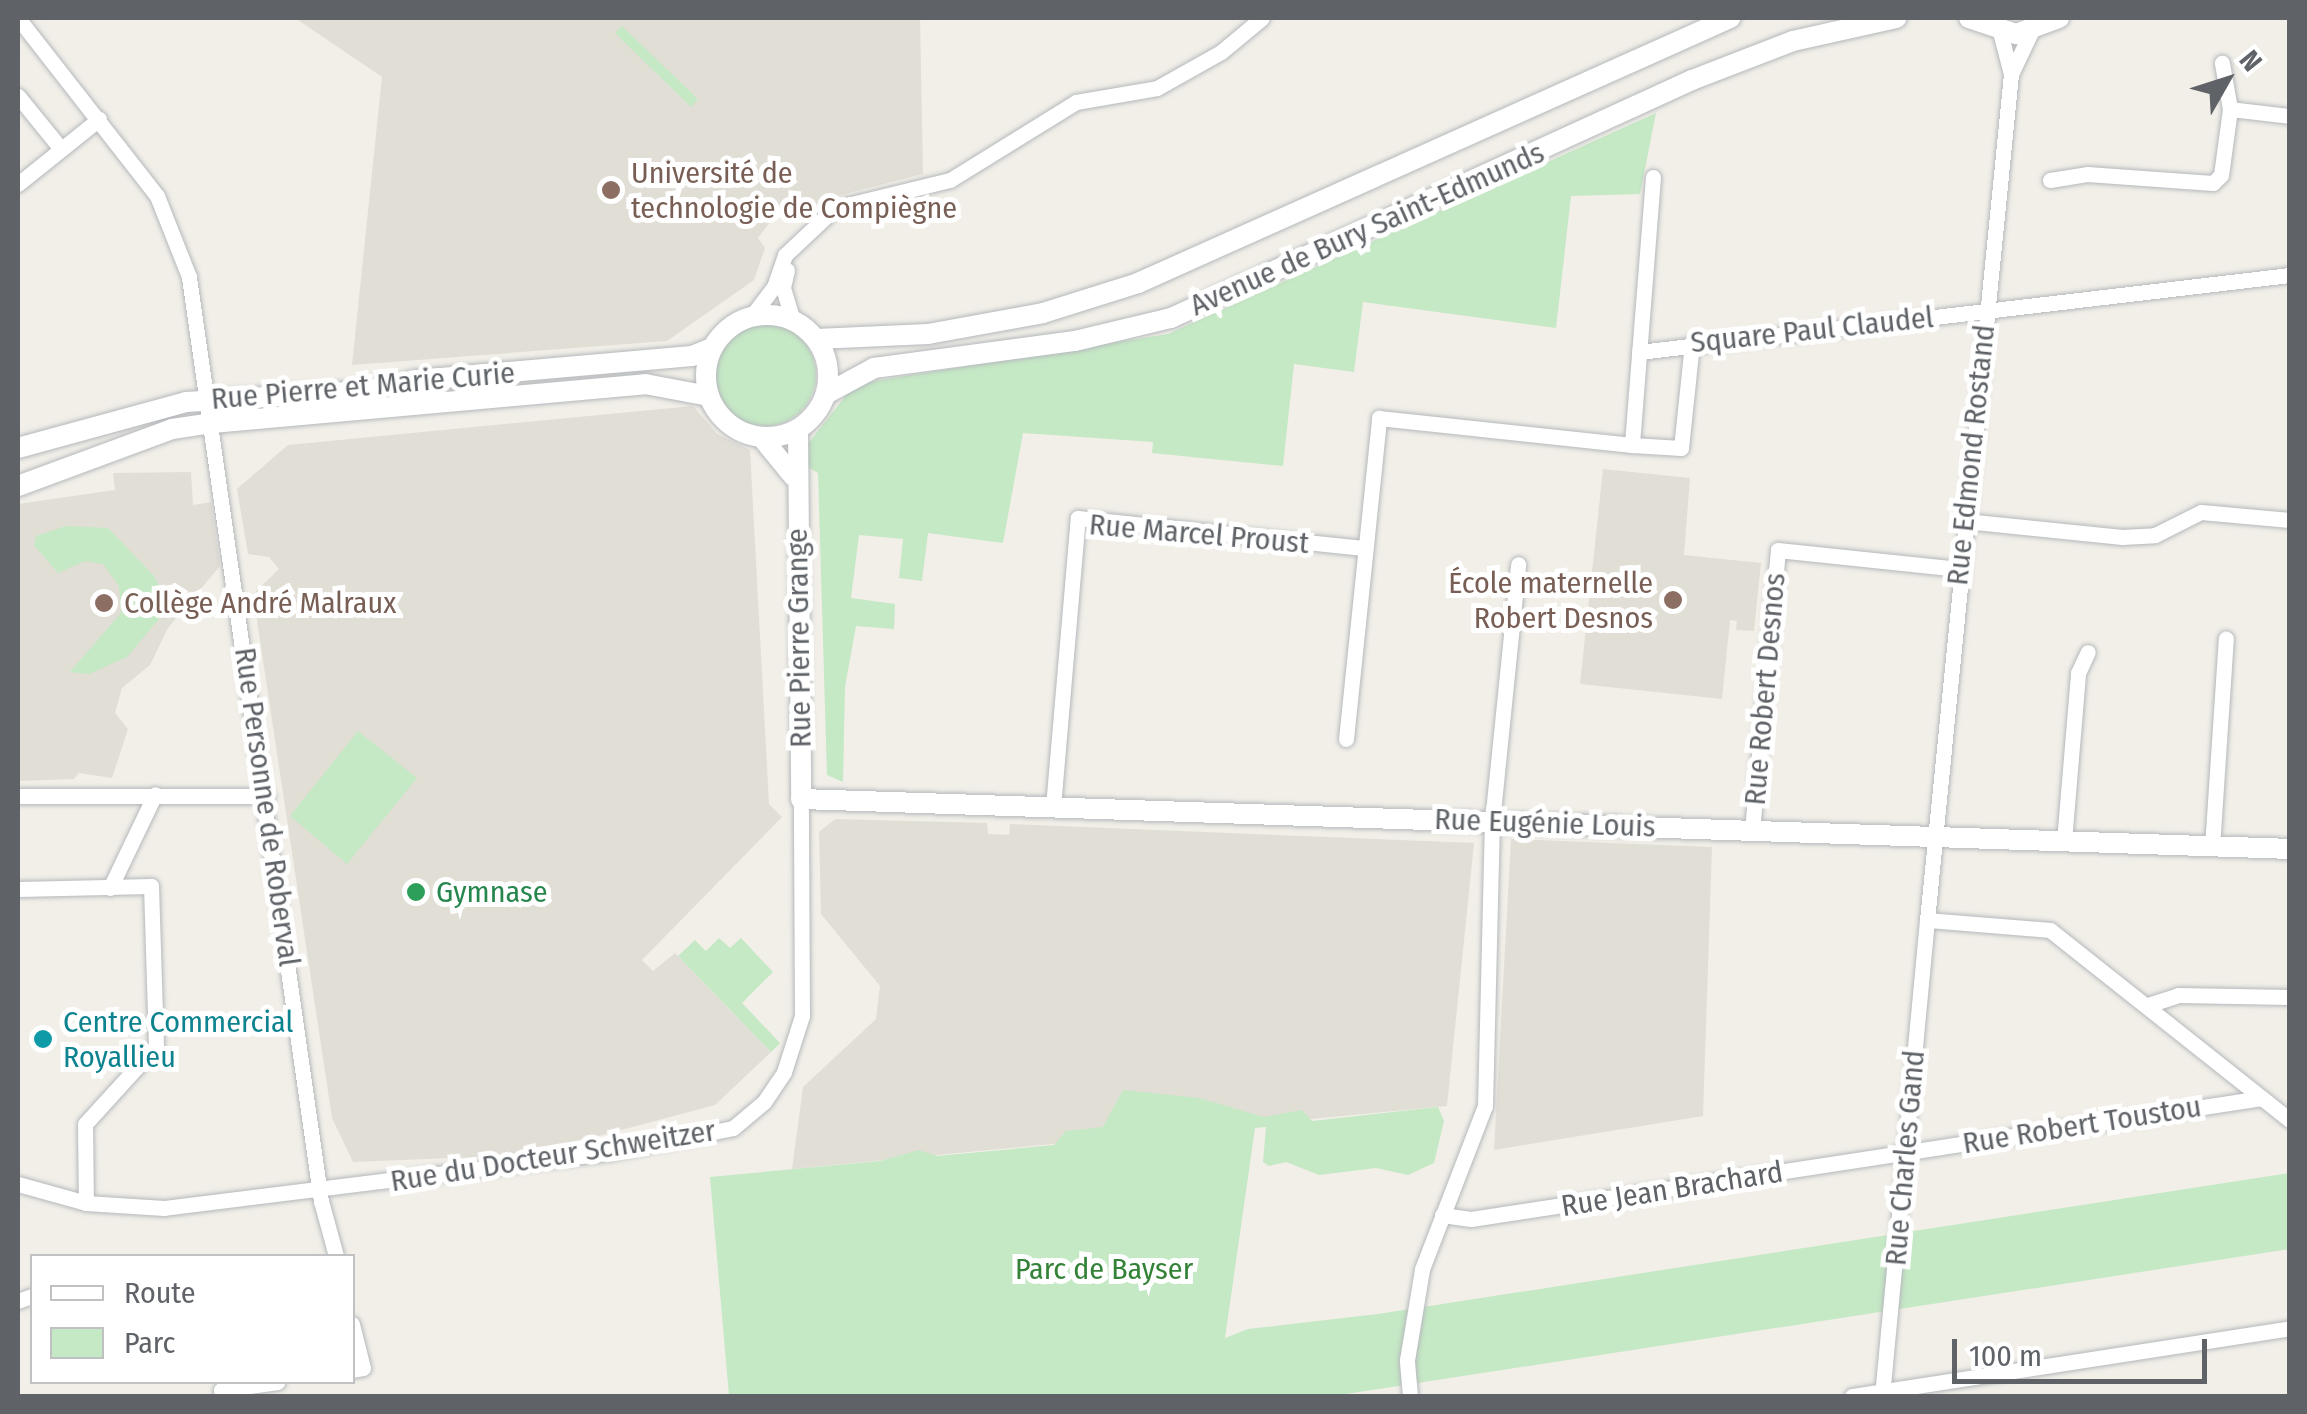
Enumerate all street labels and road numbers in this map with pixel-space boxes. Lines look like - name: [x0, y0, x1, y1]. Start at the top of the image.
- street label: Avenue de Bury Saint-Edmunds: [1184, 135, 1550, 323]
- street label: Square Paul Claudel: [1689, 299, 1935, 361]
- street label: Rue Edmond Rostand: [1939, 323, 2003, 587]
- street label: Rue Pierre et Marie Curie: [210, 355, 516, 417]
- street label: Rue Marcel Proust: [1088, 506, 1310, 562]
- street label: Rue Pierre Grange: [779, 528, 819, 748]
- street label: Rue Robert Desnos: [1737, 571, 1793, 807]
- street label: Rue Personne de Roberval: [227, 645, 307, 969]
- street label: Rue Eugénie Louis: [1434, 801, 1656, 845]
- street label: Rue Charles Gand: [1878, 1049, 1932, 1267]
- street label: Rue Robert Toustou: [1960, 1088, 2204, 1162]
- street label: Rue du Docteur Schweitzer: [388, 1113, 718, 1199]
- street label: Rue Jean Brachard: [1559, 1154, 1785, 1224]

